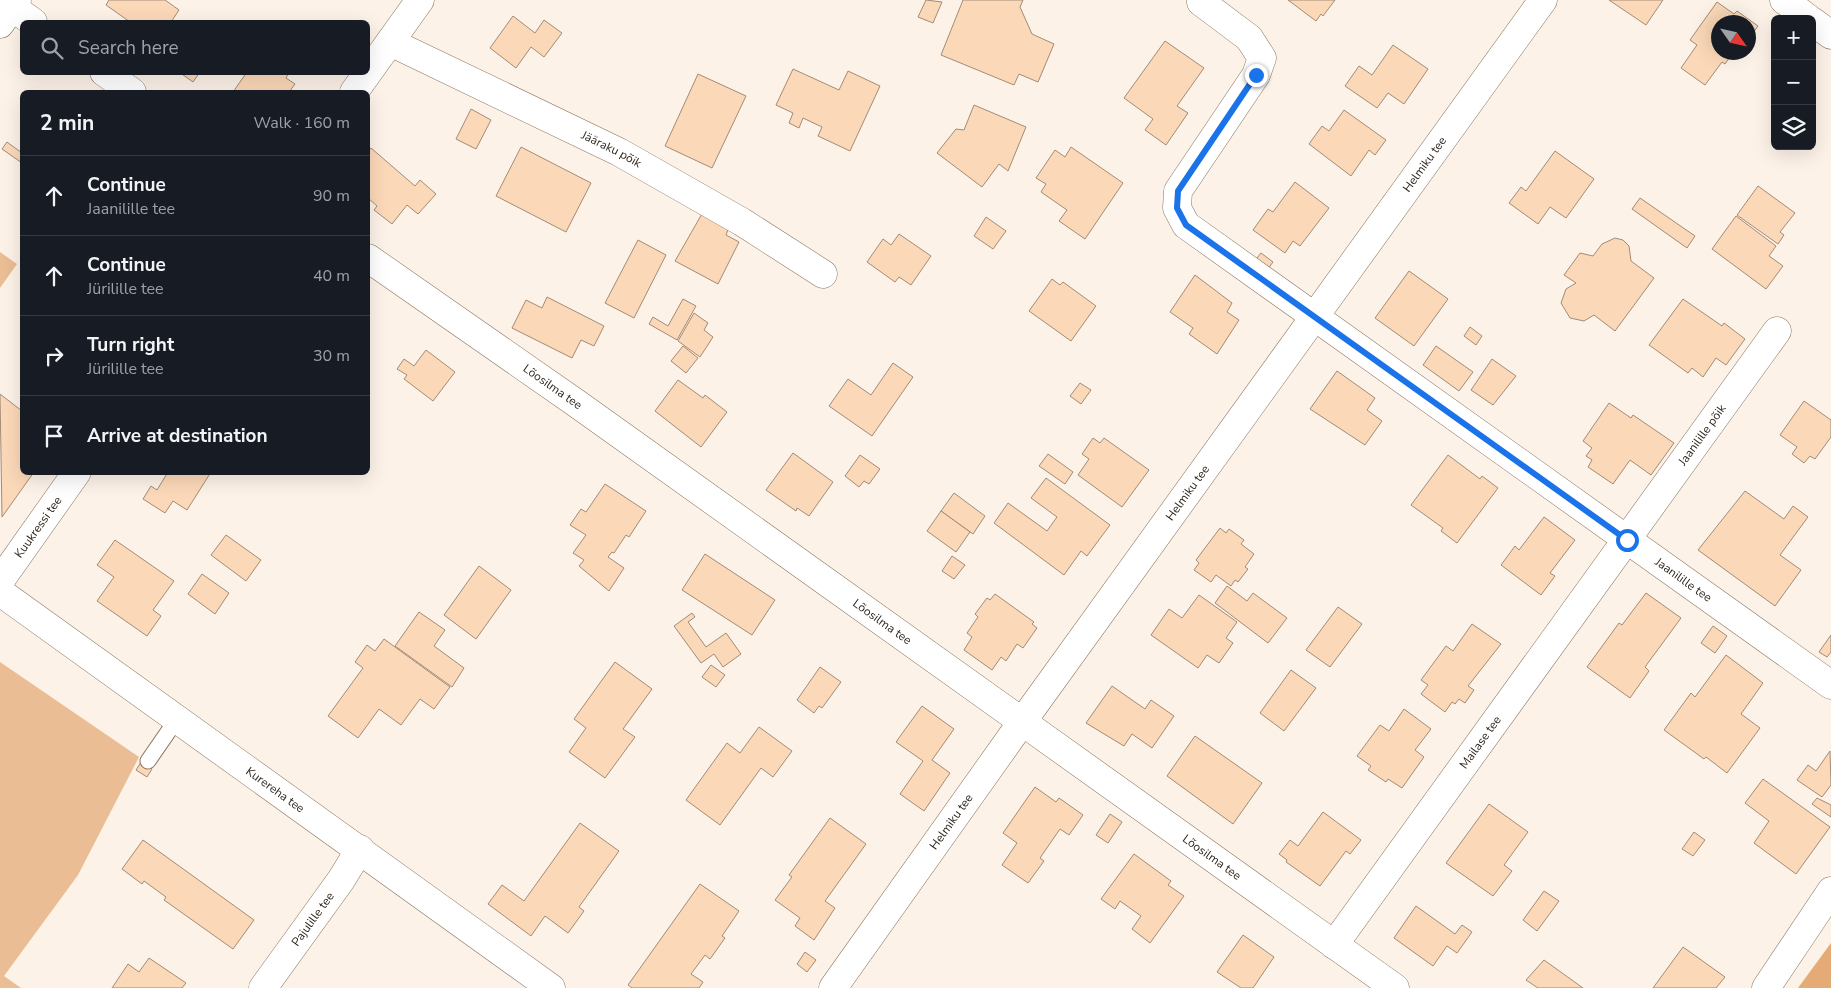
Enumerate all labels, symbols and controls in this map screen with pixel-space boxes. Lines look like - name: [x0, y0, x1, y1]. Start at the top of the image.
- north arrow: [1711, 15, 1756, 60]
- map controls: [1771, 15, 1816, 150]
- button: +: [1771, 15, 1816, 60]
- search box: [20, 20, 370, 75]
- icon: search: [38, 34, 66, 62]
- text: Search here: [78, 35, 179, 61]
- button: −: [1771, 60, 1816, 105]
- route end: [1245, 64, 1268, 87]
- button: layers: [1771, 105, 1816, 150]
- text: 2 min: [40, 109, 94, 137]
- text: Walk · 160 m: [254, 112, 350, 134]
- street label: Jääraku põik: [578, 127, 645, 172]
- street label: Helmiku tee: [1399, 133, 1450, 195]
- text: Continue: [87, 172, 166, 198]
- icon: ahead: [40, 182, 68, 210]
- text: 90 m: [313, 185, 350, 207]
- text: Jaanilille tee: [87, 198, 175, 220]
- text: Continue: [87, 252, 166, 278]
- icon: ahead: [40, 262, 68, 290]
- text: 40 m: [313, 265, 350, 287]
- text: Jürilille tee: [87, 278, 164, 300]
- text: Turn right: [87, 332, 174, 358]
- icon: right: [40, 342, 68, 370]
- text: 30 m: [313, 345, 350, 367]
- text: Jürilille tee: [87, 358, 164, 380]
- street label: Lõosilma tee: [520, 360, 585, 413]
- street label: Jaanilille põik: [1674, 400, 1730, 469]
- icon: arrive: [40, 422, 68, 450]
- text: Arrive at destination: [87, 423, 268, 449]
- street label: Helmiku tee: [1162, 462, 1213, 524]
- street label: Kuukressi tee: [11, 493, 65, 561]
- route start: [1616, 529, 1639, 552]
- street label: Jaanilille tee: [1651, 554, 1715, 606]
- street label: Lõosilma tee: [850, 595, 915, 648]
- street label: Mailase tee: [1456, 713, 1505, 772]
- street label: Kurereha tee: [243, 763, 308, 816]
- street label: Helmiku tee: [926, 791, 976, 853]
- street label: Lõosilma tee: [1179, 831, 1244, 884]
- street label: Pajulille tee: [288, 889, 338, 949]

